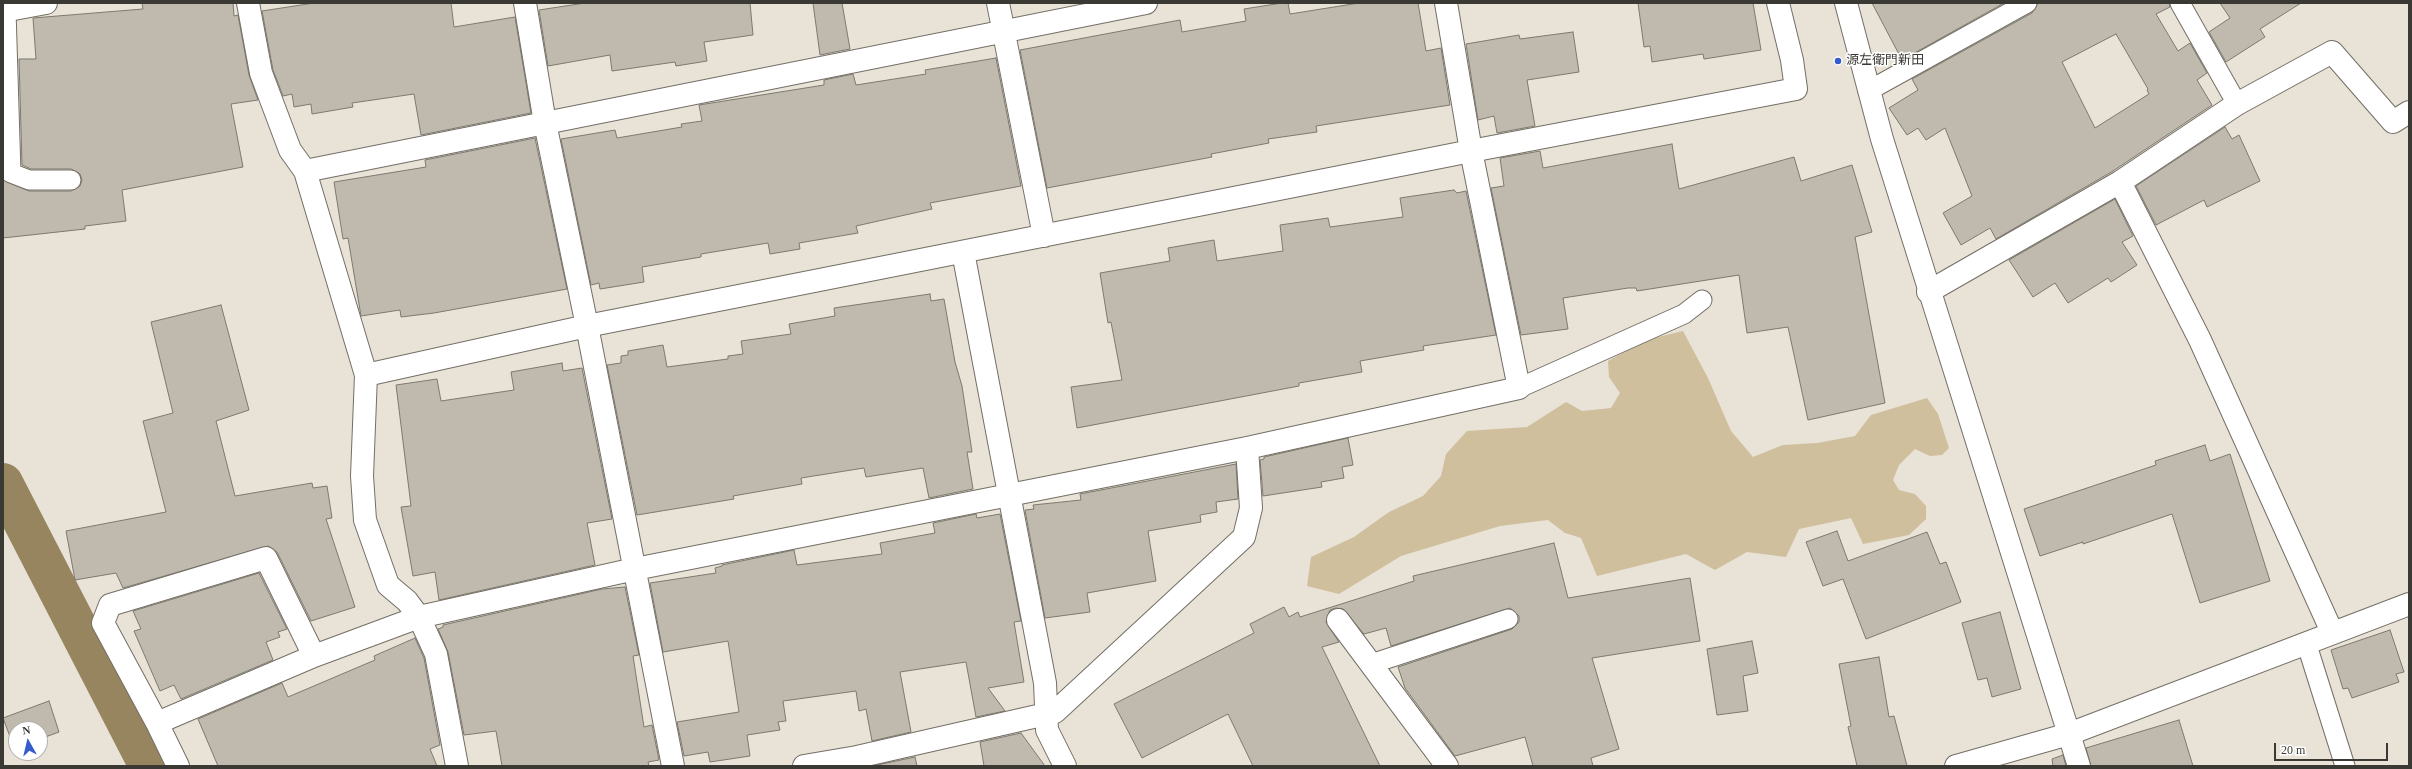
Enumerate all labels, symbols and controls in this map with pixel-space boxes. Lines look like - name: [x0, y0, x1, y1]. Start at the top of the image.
- place label: 源左衛門新田: [1846, 53, 1924, 69]
- marker: 源左衛門新田: [1833, 56, 1843, 66]
- north arrow: [8, 721, 48, 761]
- text: N: [22, 724, 31, 737]
- scale bar: [2276, 735, 2390, 761]
- text: 20 m: [2281, 743, 2305, 757]

